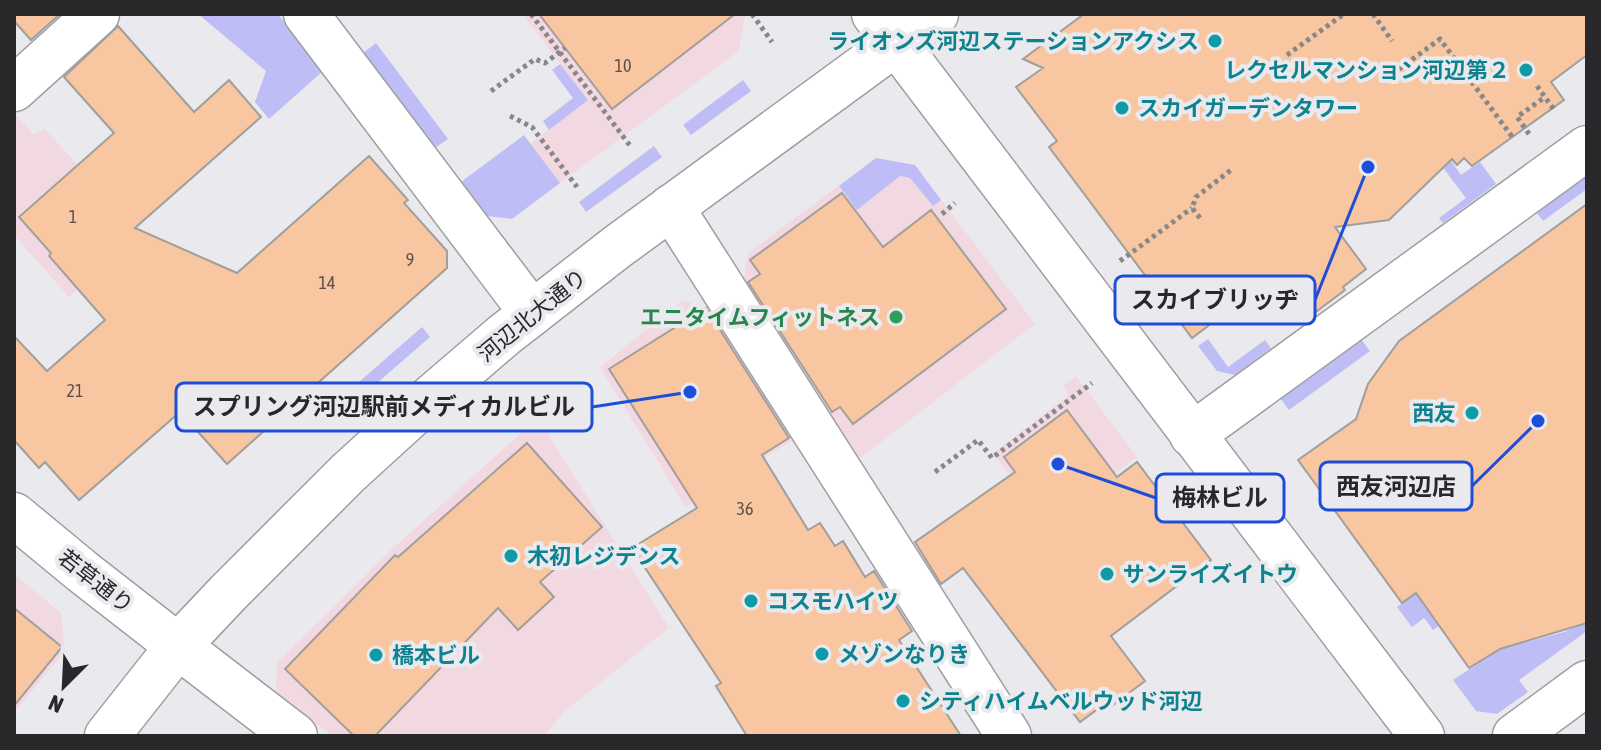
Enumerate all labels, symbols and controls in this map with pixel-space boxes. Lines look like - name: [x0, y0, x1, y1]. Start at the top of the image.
- place label: ライオンズ河辺ステーションアクシス: [827, 28, 1199, 54]
- marker: ライオンズ河辺ステーションアクシス: [1206, 32, 1224, 50]
- house number: 10: [615, 55, 631, 76]
- place label: レクセルマンション河辺第２: [1224, 57, 1510, 83]
- marker: レクセルマンション河辺第２: [1517, 61, 1535, 79]
- place label: スカイガーデンタワー: [1138, 95, 1358, 121]
- marker: スカイガーデンタワー: [1113, 99, 1131, 117]
- house number: 1: [69, 206, 77, 227]
- house number: 9: [406, 249, 414, 270]
- street label: 河辺北大通り: [473, 263, 591, 367]
- house number: 14: [319, 272, 335, 293]
- callout: スカイブリッヂ: [1115, 276, 1315, 324]
- text: スカイブリッヂ: [1131, 286, 1299, 313]
- place label: エニタイムフィットネス: [640, 304, 880, 330]
- marker: エニタイムフィットネス: [887, 308, 905, 326]
- house number: 21: [67, 380, 83, 401]
- callout: スプリング河辺駅前メディカルビル: [176, 383, 592, 431]
- text: スプリング河辺駅前メディカルビル: [193, 393, 575, 420]
- place label: 西友: [1412, 400, 1456, 426]
- marker: 西友: [1463, 404, 1481, 422]
- callout: 西友河辺店: [1320, 462, 1472, 510]
- text: 西友河辺店: [1336, 473, 1456, 500]
- callout: 梅林ビル: [1156, 474, 1284, 522]
- text: 梅林ビル: [1172, 484, 1268, 511]
- house number: 36: [737, 498, 753, 519]
- place label: 木初レジデンス: [527, 543, 681, 569]
- street label: 若草通り: [53, 544, 139, 618]
- marker: 木初レジデンス: [502, 547, 520, 565]
- place label: サンライズイトウ: [1123, 561, 1298, 587]
- marker: サンライズイトウ: [1098, 565, 1116, 583]
- place label: コスモハイツ: [767, 588, 899, 614]
- marker: コスモハイツ: [742, 592, 760, 610]
- place label: メゾンなりき: [838, 641, 970, 667]
- place label: 橋本ビル: [392, 642, 480, 668]
- marker: メゾンなりき: [813, 645, 831, 663]
- north arrow: [24, 646, 104, 726]
- marker: 橋本ビル: [367, 646, 385, 664]
- place label: シティハイムベルウッド河辺: [919, 688, 1203, 714]
- text: N: [45, 690, 67, 719]
- marker: シティハイムベルウッド河辺: [894, 692, 912, 710]

